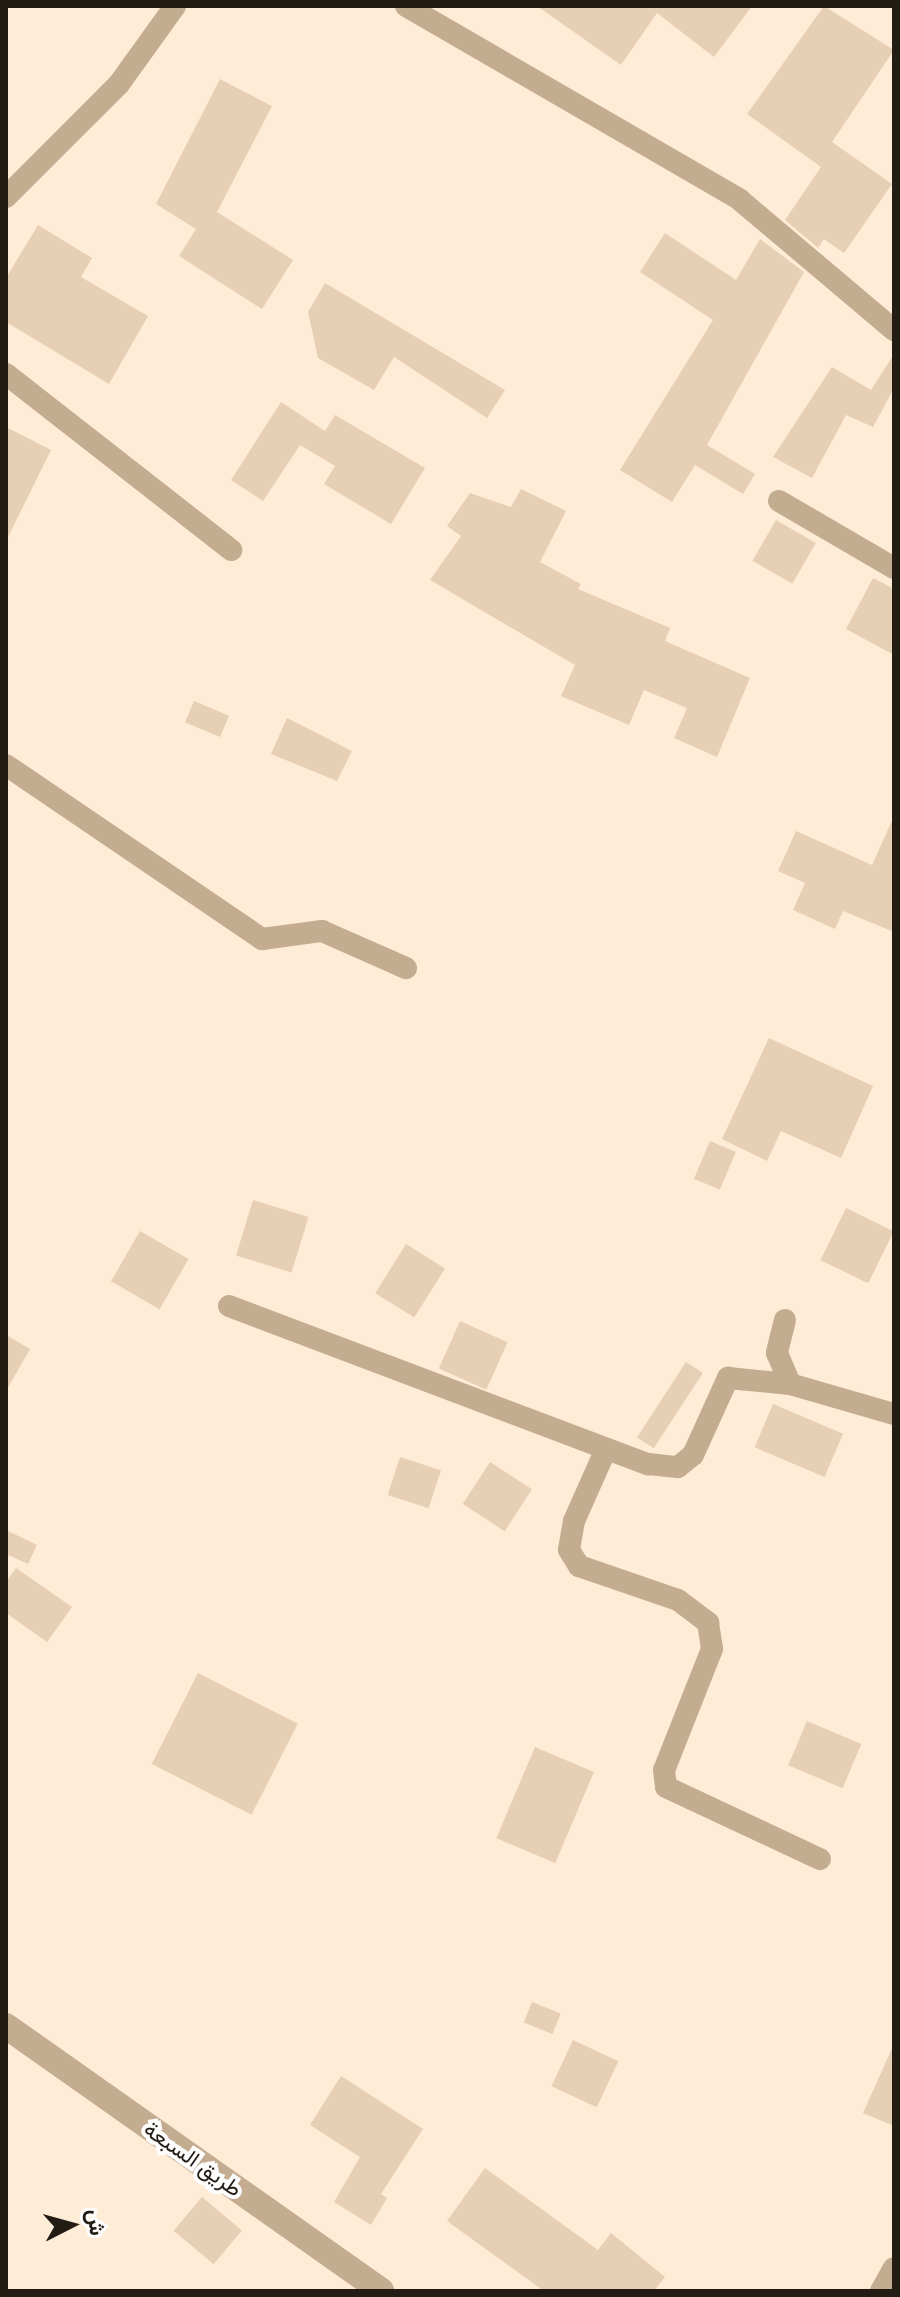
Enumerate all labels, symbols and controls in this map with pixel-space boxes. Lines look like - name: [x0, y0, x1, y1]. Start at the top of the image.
- street label: طريق السبعة: [139, 2116, 247, 2202]
- north arrow: [32, 2185, 112, 2265]
- text: ش: [83, 2208, 110, 2237]

